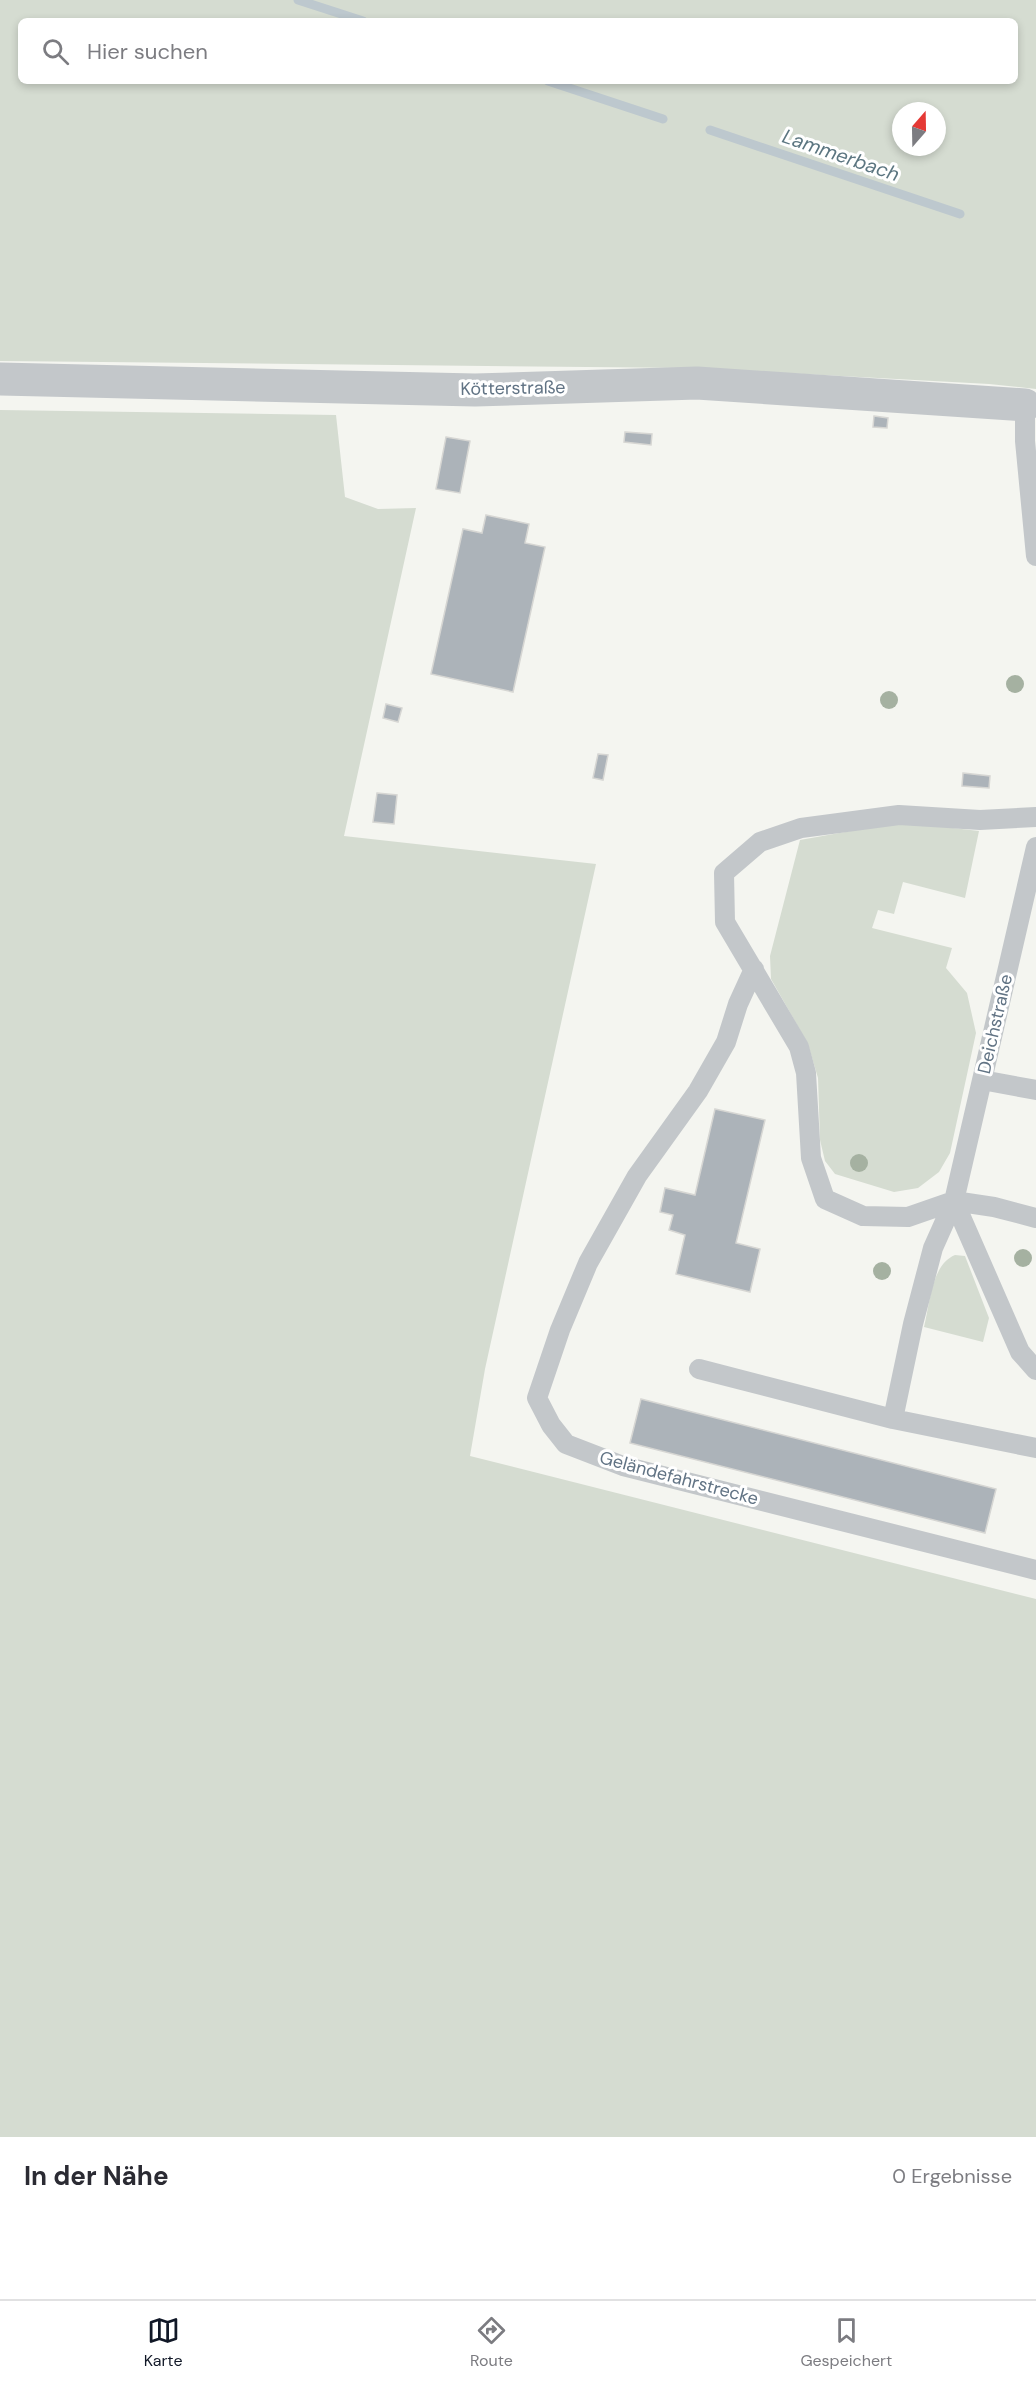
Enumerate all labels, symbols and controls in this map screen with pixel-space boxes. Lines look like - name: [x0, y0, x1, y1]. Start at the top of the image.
- search box: [18, 18, 1018, 84]
- icon: search: [39, 35, 72, 68]
- text: Hier suchen: [87, 37, 208, 66]
- north arrow: [892, 102, 946, 156]
- water label: Lammerbach: [779, 123, 903, 187]
- street label: Kötterstraße: [460, 375, 566, 401]
- street label: Deichstraße: [972, 972, 1018, 1076]
- street label: Geländefahrstrecke: [597, 1445, 761, 1511]
- text: In der Nähe: [24, 2159, 169, 2193]
- text: 0 Ergebnisse: [892, 2163, 1012, 2189]
- tab: Karte: [144, 2314, 183, 2371]
- tab: Route: [470, 2314, 513, 2371]
- tab: Gespeichert: [800, 2314, 892, 2371]

